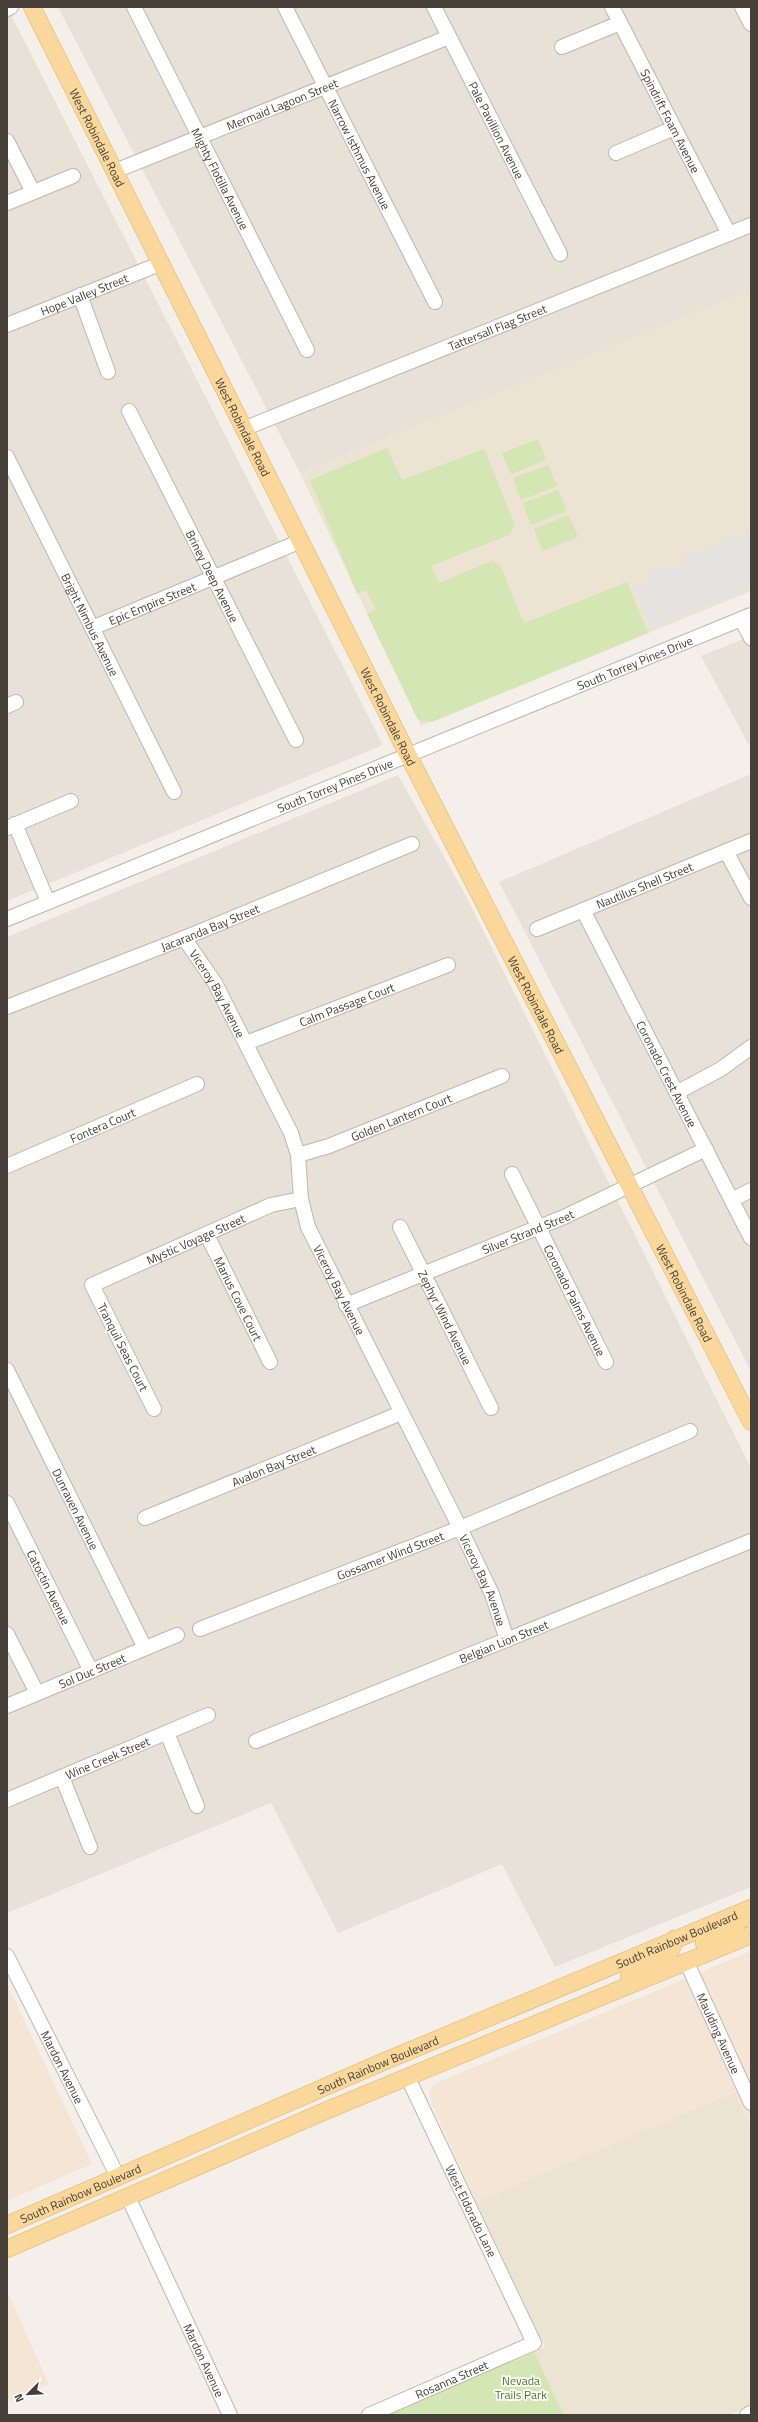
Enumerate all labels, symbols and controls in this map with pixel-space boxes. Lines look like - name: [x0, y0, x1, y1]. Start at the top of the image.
- street label: Spindrift Foam Avenue: [636, 65, 705, 176]
- street label: Mermaid Lagoon Street: [223, 73, 341, 135]
- street label: Pale Pavillion Avenue: [464, 78, 530, 182]
- street label: West Robindale Road: [65, 85, 130, 190]
- street label: Narrow Isthmus Avenue: [324, 95, 396, 213]
- street label: Mighty Flotilla Avenue: [187, 124, 254, 233]
- street label: Hope Valley Street: [37, 268, 132, 320]
- street label: Tattersall Flag Street: [445, 298, 550, 355]
- street label: West Robindale Road: [210, 374, 276, 479]
- street label: Briney Deep Avenue: [181, 526, 244, 625]
- street label: Bright Nimbus Avenue: [57, 570, 124, 679]
- street label: Epic Empire Street: [105, 576, 199, 630]
- street label: South Torrey Pines Drive: [574, 630, 695, 695]
- street label: West Robindale Road: [356, 664, 421, 769]
- street label: South Torrey Pines Drive: [274, 753, 395, 817]
- street label: Nautilus Shell Street: [593, 856, 696, 913]
- street label: Jacaranda Bay Street: [158, 898, 263, 956]
- street label: Viceroy Bay Avenue: [185, 945, 251, 1041]
- street label: West Robindale Road: [503, 952, 570, 1057]
- street label: Calm Passage Court: [296, 977, 398, 1031]
- street label: Coronado Crest Avenue: [632, 1017, 702, 1130]
- street label: Golden Lantern Court: [348, 1088, 455, 1146]
- street label: Fontera Court: [67, 1102, 139, 1147]
- street label: Silver Strand Street: [479, 1204, 578, 1259]
- street label: Mystic Voyage Street: [143, 1208, 249, 1269]
- street label: Viceroy Bay Avenue: [309, 1241, 370, 1338]
- street label: Coronado Palms Avenue: [539, 1241, 611, 1359]
- street label: West Robindale Road: [651, 1241, 718, 1345]
- street label: Marius Cove Court: [210, 1253, 268, 1345]
- street label: Zephyr Wind Avenue: [414, 1267, 477, 1368]
- street label: Tranquil Seas Court: [93, 1300, 154, 1395]
- street label: Avalon Bay Street: [229, 1439, 319, 1491]
- street label: Dunraven Avenue: [48, 1465, 104, 1553]
- street label: Gossamer Wind Street: [334, 1525, 447, 1585]
- street label: Viceroy Bay Avenue: [455, 1531, 511, 1628]
- street label: Catoctin Avenue: [22, 1546, 76, 1628]
- street label: Belgian Lion Street: [456, 1614, 552, 1668]
- street label: Sol Duc Street: [55, 1648, 129, 1693]
- street label: Wine Creek Street: [62, 1731, 153, 1784]
- street label: South Rainbow Boulevard: [613, 1905, 740, 1973]
- street label: Maulding Avenue: [692, 1989, 746, 2077]
- street label: Mardon Avenue: [36, 2027, 89, 2107]
- street label: South Rainbow Boulevard: [314, 2030, 441, 2099]
- street label: South Rainbow Boulevard: [17, 2158, 144, 2228]
- street label: West Eldorado Lane: [440, 2162, 502, 2260]
- street label: Mardon Avenue: [179, 2320, 230, 2400]
- street label: Rosanna Street: [412, 2354, 492, 2403]
- park label: Nevada Trails Park: [495, 2371, 547, 2404]
- north arrow: [8, 2374, 48, 2414]
- text: N: [10, 2391, 28, 2405]

